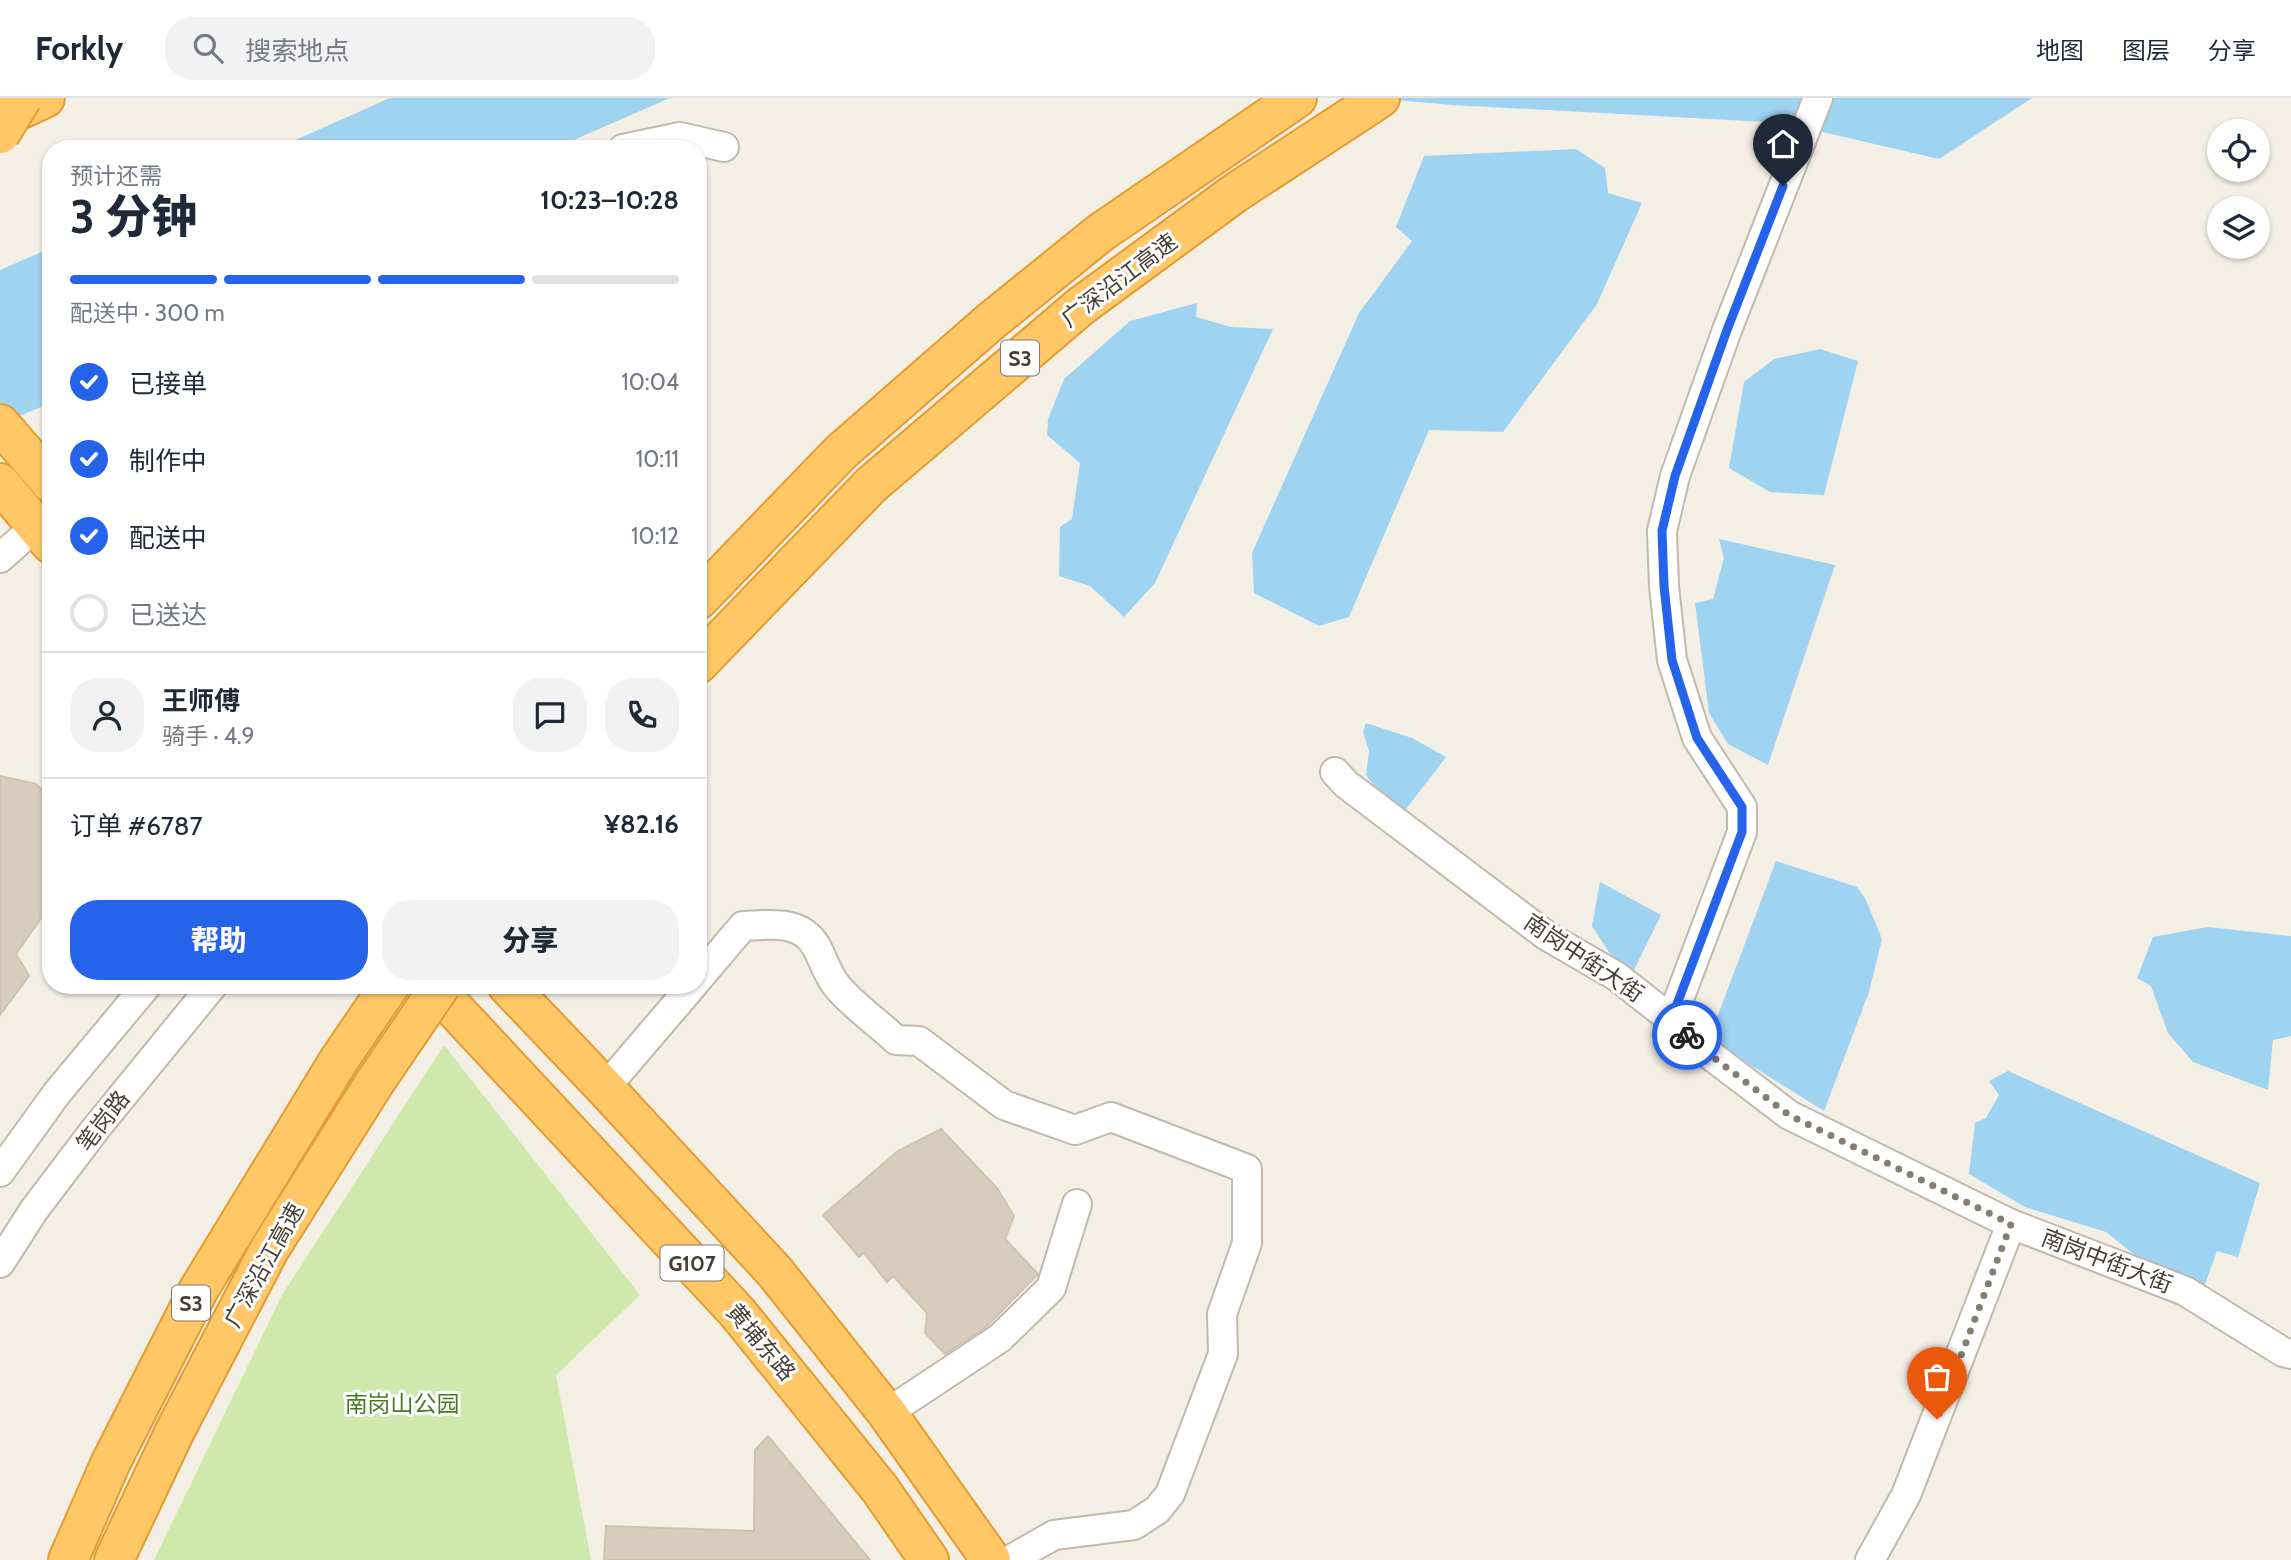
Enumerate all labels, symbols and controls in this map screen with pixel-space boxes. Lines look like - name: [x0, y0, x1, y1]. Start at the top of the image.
- search box: [165, 17, 655, 80]
- text: Forkly: [35, 28, 123, 68]
- icon: search: [189, 29, 227, 67]
- text: 搜索地点: [245, 35, 349, 67]
- text: 地图: [2036, 36, 2084, 65]
- text: 图层: [2122, 36, 2170, 65]
- text: 分享: [2208, 36, 2256, 65]
- pin: [1753, 114, 1813, 186]
- map controls: [2207, 119, 2270, 259]
- button: locate: [2207, 119, 2270, 182]
- icon: home: [1764, 125, 1802, 163]
- text: 预计还需: [70, 162, 162, 190]
- text: 10:23–10:28: [540, 184, 679, 216]
- text: 3 分钟: [70, 189, 197, 245]
- button: layers: [2207, 196, 2270, 259]
- street label: 广深沿江高速: [1055, 227, 1183, 333]
- text: 配送中 · 300 m: [70, 299, 225, 327]
- road number: S3: [1001, 341, 1039, 376]
- icon: check: [70, 363, 108, 401]
- text: 已接单: [129, 368, 207, 400]
- text: 10:04: [621, 368, 679, 396]
- icon: check: [70, 440, 108, 478]
- text: 制作中: [129, 445, 207, 477]
- text: 10:11: [636, 445, 679, 473]
- icon: check: [70, 517, 108, 555]
- text: 配送中: [129, 522, 207, 554]
- text: 10:12: [631, 522, 679, 550]
- text: 已送达: [129, 599, 207, 631]
- button: person: [70, 678, 144, 752]
- button: chat: [513, 678, 587, 752]
- button: phone: [605, 678, 679, 752]
- text: 王师傅: [162, 685, 240, 717]
- text: 骑手 · 4.9: [162, 722, 255, 750]
- text: ¥82.16: [604, 808, 679, 840]
- text: 订单 #6787: [70, 810, 203, 842]
- button: 帮助: [70, 900, 368, 980]
- button: 分享: [382, 900, 679, 980]
- street label: 南岗中街大街: [1519, 908, 1649, 1008]
- courier: [1652, 1000, 1722, 1070]
- icon: bike: [1668, 1016, 1706, 1054]
- street label: 笔岗路: [71, 1085, 135, 1157]
- street label: 广深沿江高速: [218, 1198, 310, 1332]
- street label: 南岗中街大街: [2038, 1223, 2176, 1299]
- road number: G107: [660, 1246, 724, 1280]
- road number: S3: [172, 1286, 210, 1320]
- street label: 黄埔东路: [721, 1298, 801, 1386]
- pin: [1907, 1347, 1967, 1419]
- icon: bag: [1918, 1358, 1956, 1396]
- park label: 南岗山公园: [345, 1390, 460, 1418]

